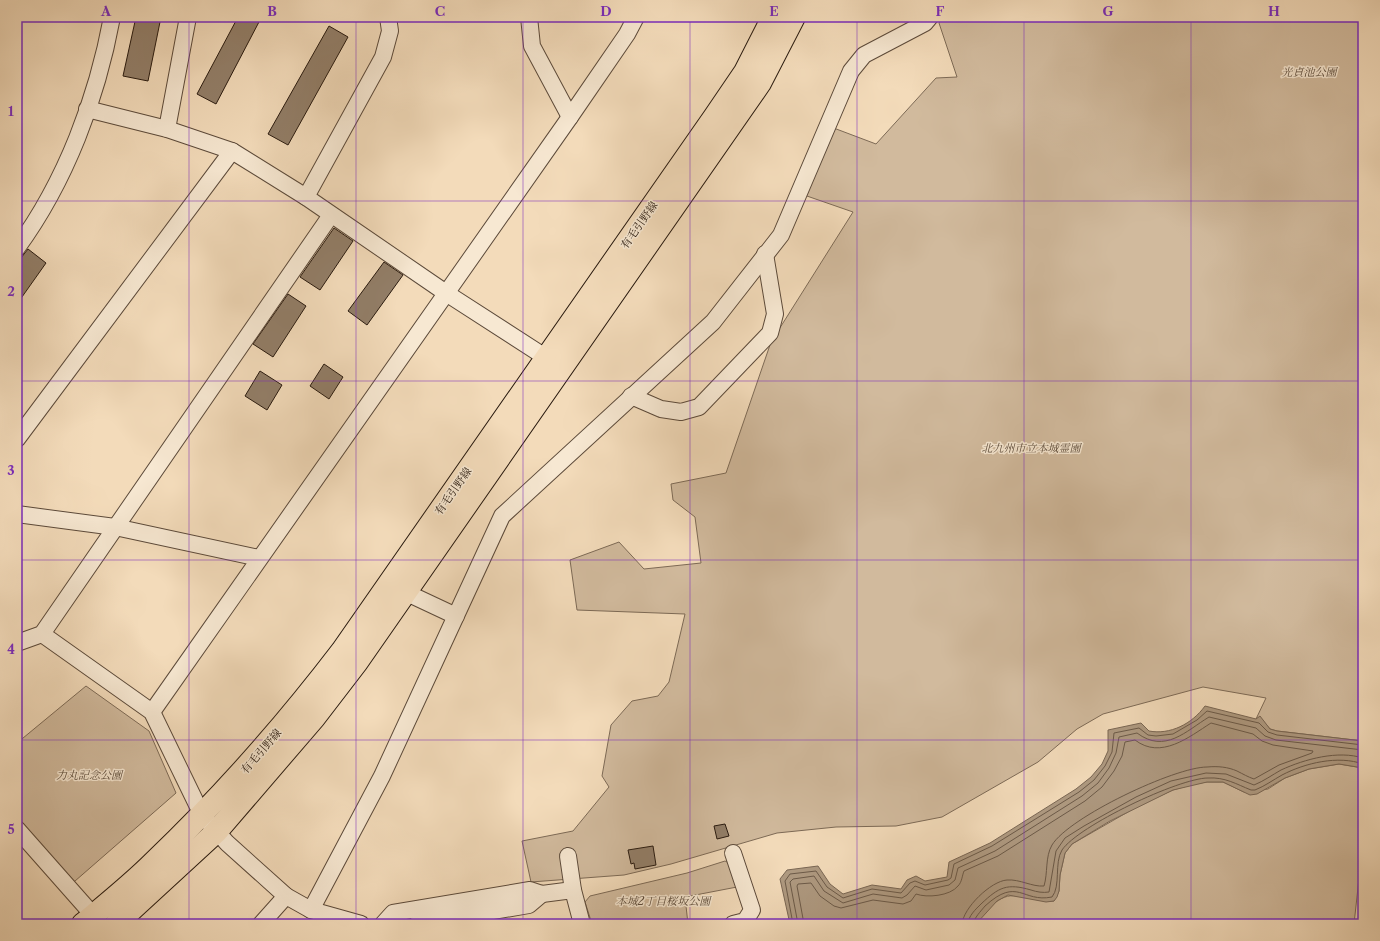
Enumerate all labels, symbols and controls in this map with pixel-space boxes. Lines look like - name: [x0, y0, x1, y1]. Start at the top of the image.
- text: A: [100, 3, 112, 19]
- text: B: [267, 3, 277, 19]
- text: C: [435, 3, 445, 19]
- text: D: [600, 3, 612, 19]
- text: E: [769, 3, 779, 19]
- text: F: [936, 3, 945, 19]
- text: G: [1102, 3, 1114, 19]
- text: H: [1268, 3, 1280, 19]
- park label: 光貞池公園: [1282, 65, 1338, 79]
- text: 1: [8, 103, 14, 119]
- street label: 有毛引野線: [617, 198, 661, 252]
- text: 2: [7, 283, 15, 299]
- park label: 北九州市立本城霊園: [982, 441, 1082, 455]
- text: 3: [7, 462, 15, 478]
- street label: 有毛引野線: [431, 464, 475, 518]
- text: 4: [7, 641, 15, 657]
- street label: 有毛引野線: [238, 726, 284, 776]
- park label: 力丸記念公園: [56, 768, 124, 782]
- text: 5: [7, 821, 15, 837]
- park label: 本城2丁目桜坂公園: [616, 894, 712, 908]

